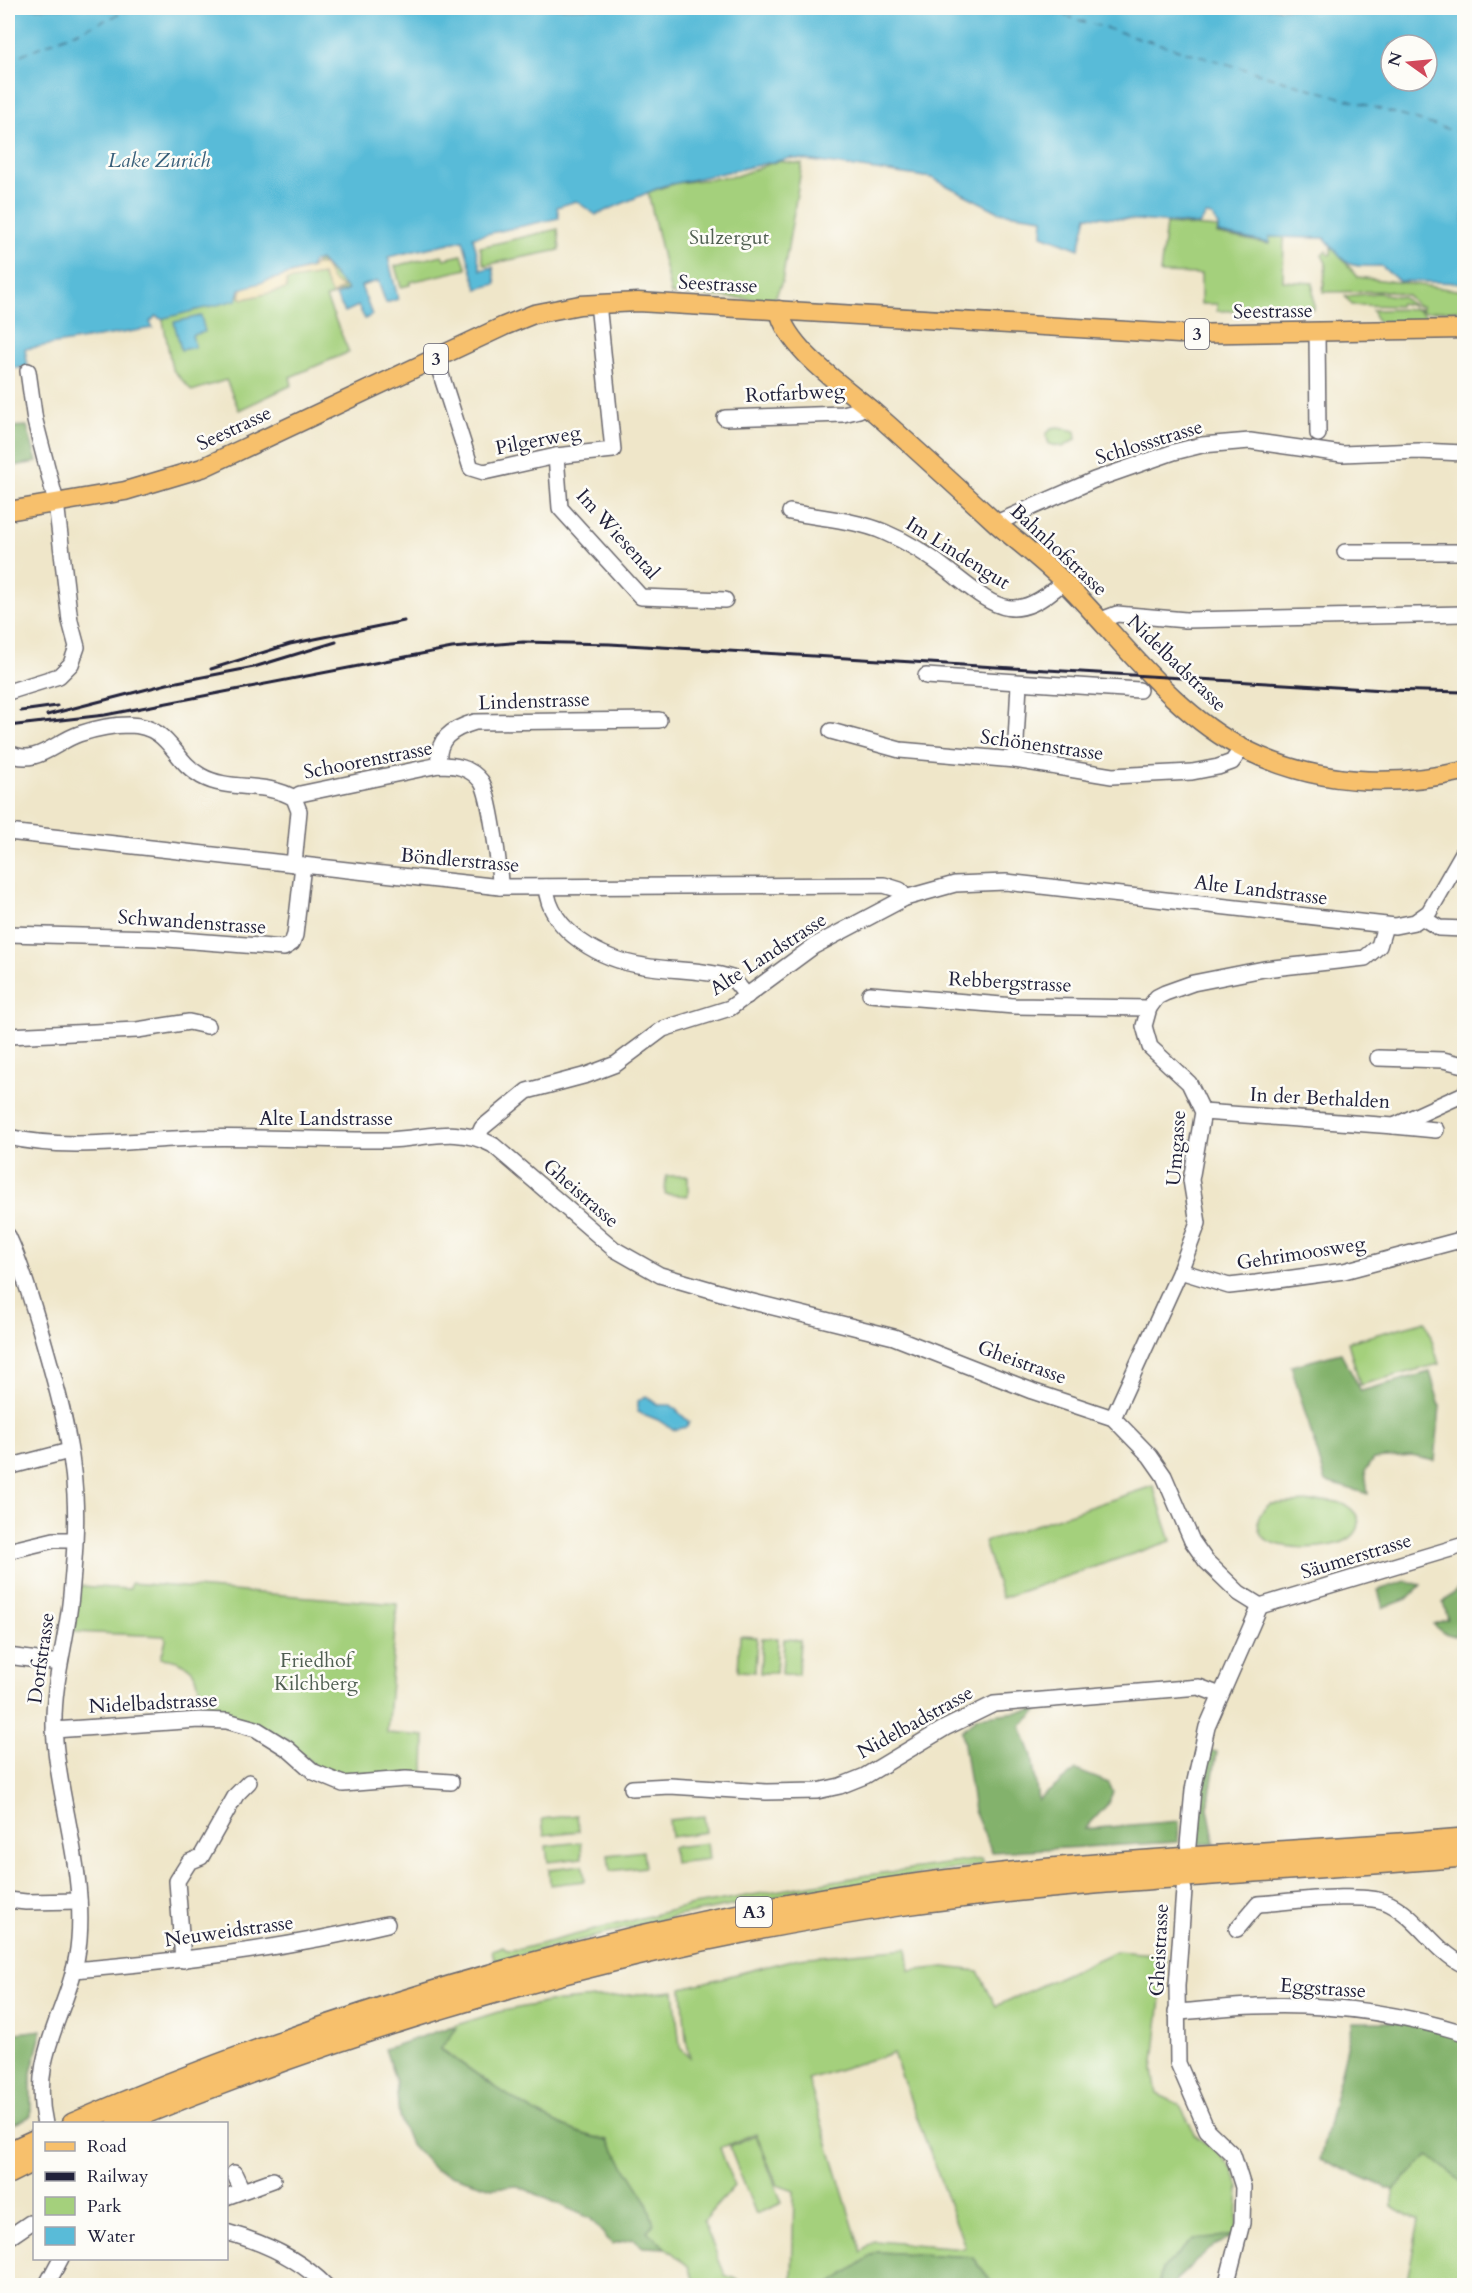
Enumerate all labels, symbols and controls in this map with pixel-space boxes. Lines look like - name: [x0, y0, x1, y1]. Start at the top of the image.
- north arrow: [1379, 33, 1439, 93]
- text: N: [1383, 50, 1408, 69]
- water label: Lake Zurich: [108, 146, 210, 175]
- park label: Sulzergut: [689, 224, 770, 251]
- street label: Seestrasse: [678, 268, 758, 300]
- street label: Seestrasse: [1233, 297, 1313, 325]
- road number: 3: [1185, 319, 1209, 349]
- road number: 3: [424, 344, 448, 374]
- street label: Rotfarbweg: [744, 377, 846, 409]
- street label: Seestrasse: [192, 399, 276, 457]
- street label: Schlossstrasse: [1092, 413, 1206, 471]
- street label: Pilgerweg: [493, 418, 584, 462]
- street label: Im Wiesental: [570, 483, 666, 585]
- street label: Bahnhofstrasse: [1004, 498, 1114, 602]
- street label: Im Lindengut: [901, 510, 1016, 596]
- street label: Nidelbadstrasse: [1121, 609, 1233, 717]
- street label: Lindenstrasse: [478, 686, 590, 716]
- street label: Schönenstrasse: [979, 723, 1105, 767]
- street label: Schoorenstrasse: [301, 734, 435, 786]
- street label: Böndlerstrasse: [399, 841, 521, 879]
- street label: Alte Landstrasse: [1193, 868, 1329, 912]
- street label: Schwandenstrasse: [117, 903, 267, 941]
- street label: Alte Landstrasse: [704, 906, 832, 1002]
- street label: Rebbergstrasse: [948, 965, 1072, 999]
- street label: In der Bethalden: [1249, 1081, 1392, 1115]
- street label: Alte Landstrasse: [259, 1105, 393, 1132]
- street label: Umgasse: [1160, 1109, 1192, 1187]
- street label: Gheistrasse: [537, 1152, 625, 1234]
- street label: Gehrimoosweg: [1235, 1229, 1368, 1277]
- street label: Gheistrasse: [974, 1333, 1070, 1391]
- street label: Säumerstrasse: [1297, 1526, 1415, 1586]
- street label: Dorfstrasse: [21, 1611, 61, 1705]
- park label: Friedhof Kilchberg: [274, 1647, 359, 1697]
- street label: Nidelbadstrasse: [852, 1679, 978, 1765]
- street label: Nidelbadstrasse: [88, 1686, 218, 1720]
- road number: A3: [736, 1897, 772, 1927]
- street label: Gheistrasse: [1143, 1903, 1175, 1997]
- street label: Neuweidstrasse: [163, 1909, 295, 1953]
- street label: Eggstrasse: [1279, 1972, 1367, 2004]
- legend: [33, 2122, 228, 2260]
- text: Road: [87, 2134, 127, 2159]
- text: Railway: [87, 2164, 149, 2189]
- text: Park: [87, 2194, 122, 2219]
- text: Water: [86, 2224, 136, 2249]

